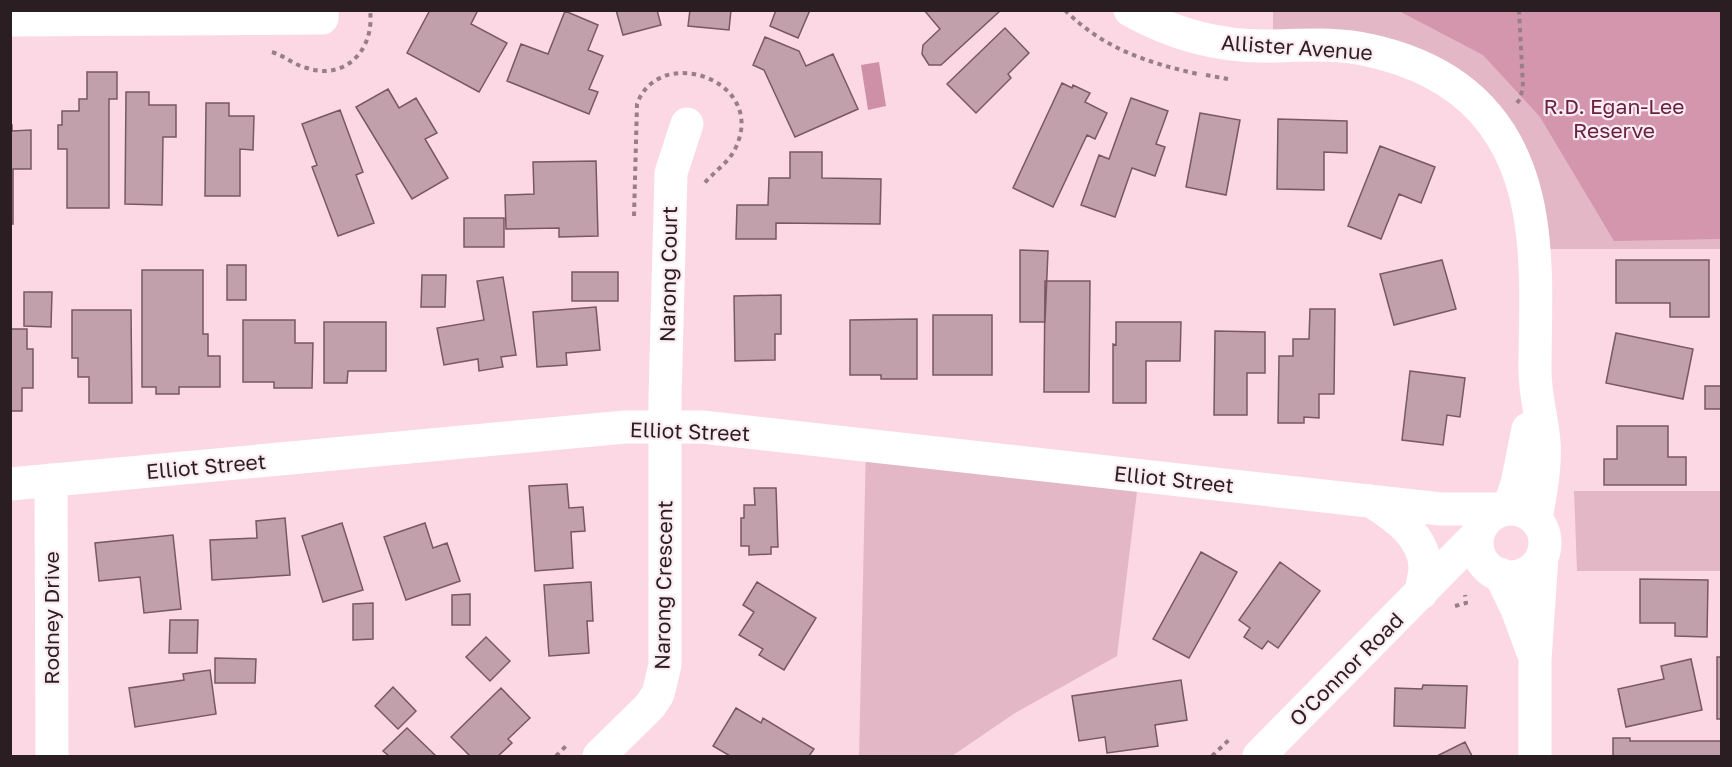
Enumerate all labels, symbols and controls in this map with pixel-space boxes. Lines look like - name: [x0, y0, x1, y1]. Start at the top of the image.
- street label: Allister Avenue: [1220, 29, 1374, 65]
- park label: R.D. Egan-Lee Reserve: [1544, 93, 1684, 143]
- street label: Narong Court: [654, 206, 682, 342]
- street label: Elliot Street: [629, 416, 751, 446]
- street label: Elliot Street: [145, 448, 267, 484]
- street label: Elliot Street: [1113, 460, 1235, 498]
- street label: Narong Crescent: [649, 500, 677, 670]
- street label: Rodney Drive: [38, 551, 64, 685]
- street label: O'Connor Road: [1284, 607, 1408, 731]

